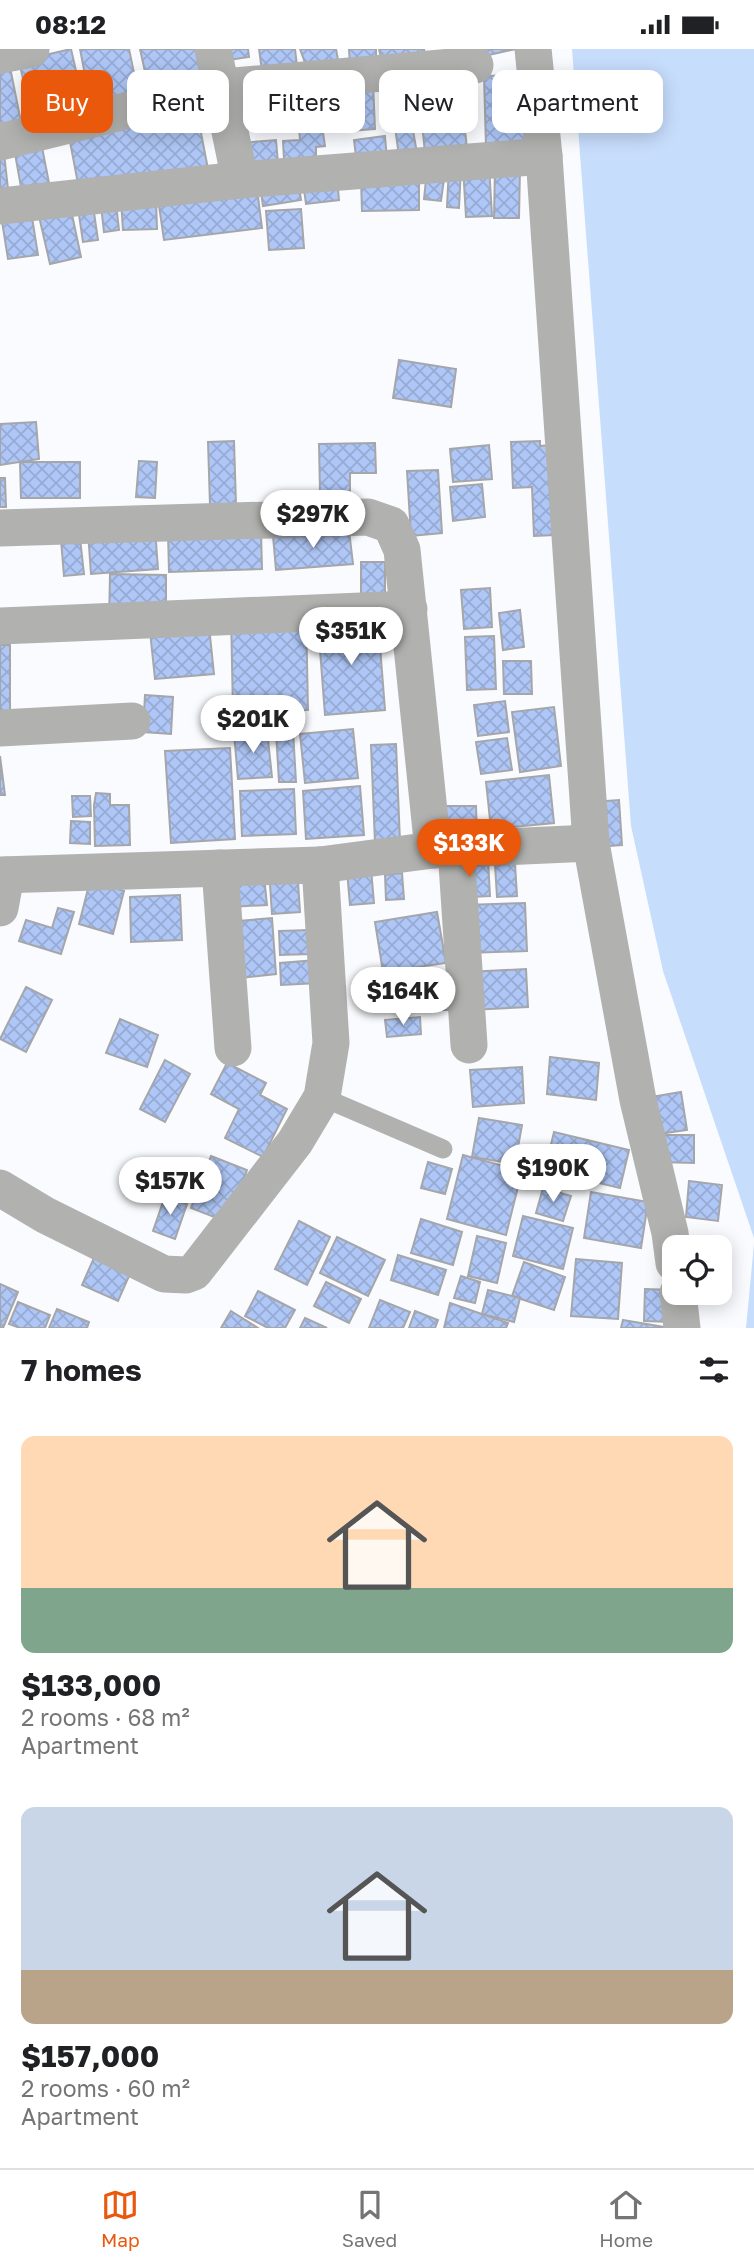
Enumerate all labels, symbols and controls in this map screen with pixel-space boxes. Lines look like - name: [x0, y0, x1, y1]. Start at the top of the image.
- text: 08:12: [35, 9, 106, 40]
- chip: Buy: [21, 70, 113, 133]
- chip: Rent: [127, 70, 229, 133]
- chip: Filters: [243, 70, 365, 133]
- chip: New: [379, 70, 478, 133]
- chip: Apartment: [492, 70, 663, 133]
- pin: $297K: [264, 491, 362, 550]
- text: $297K: [276, 499, 350, 527]
- pin: $351K: [302, 607, 400, 667]
- text: $351K: [315, 616, 387, 644]
- pin: $201K: [204, 695, 302, 755]
- text: $201K: [217, 704, 289, 732]
- pin: $133K: [420, 819, 518, 879]
- text: $133K: [433, 828, 505, 856]
- pin: $164K: [354, 967, 452, 1027]
- text: $164K: [367, 976, 439, 1004]
- pin: $190K: [504, 1145, 602, 1204]
- text: $190K: [516, 1153, 590, 1181]
- pin: $157K: [121, 1157, 219, 1217]
- text: $157K: [135, 1166, 205, 1194]
- map controls: [662, 1235, 732, 1305]
- button: locate: [662, 1235, 732, 1305]
- icon: filters: [695, 1351, 733, 1389]
- text: 7 homes: [21, 1352, 142, 1388]
- icon: home: [314, 1482, 440, 1608]
- text: $133,000: [21, 1667, 161, 1703]
- text: 2 rooms · 68 m²: [21, 1703, 190, 1731]
- text: Apartment: [21, 1731, 139, 1759]
- icon: home: [314, 1853, 440, 1979]
- text: $157,000: [21, 2038, 159, 2074]
- text: 2 rooms · 60 m²: [21, 2074, 190, 2102]
- text: Apartment: [21, 2102, 139, 2130]
- tab: Map: [101, 2186, 140, 2251]
- tab: Saved: [342, 2186, 397, 2251]
- tab: Home: [599, 2186, 653, 2251]

